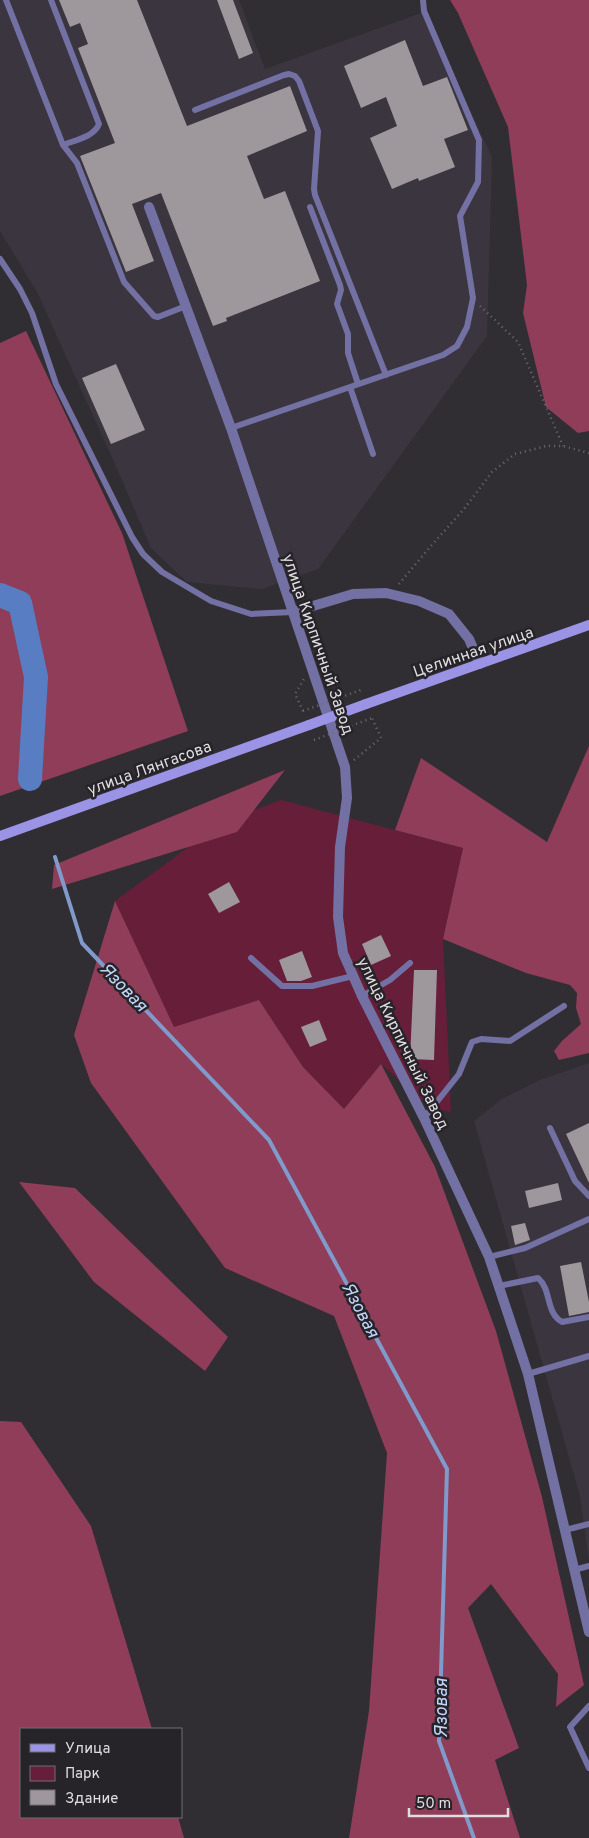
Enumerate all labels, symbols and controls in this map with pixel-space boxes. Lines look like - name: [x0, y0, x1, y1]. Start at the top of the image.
- street label: улица Кирпичный Завод: [277, 552, 357, 738]
- street label: Целинная улица: [411, 623, 537, 683]
- street label: улица Лянгасова: [85, 737, 214, 801]
- street label: улица Кирпичный Завод: [352, 954, 453, 1133]
- water label: Язовая: [94, 959, 152, 1018]
- water label: Язовая: [336, 1279, 384, 1343]
- water label: Язовая: [431, 1678, 454, 1738]
- legend: [20, 1728, 182, 1818]
- text: Улица: [65, 1740, 110, 1759]
- text: Парк: [65, 1765, 100, 1784]
- scale bar: [409, 1786, 508, 1818]
- text: Здание: [65, 1790, 118, 1809]
- text: 50 m: [416, 1795, 451, 1814]

